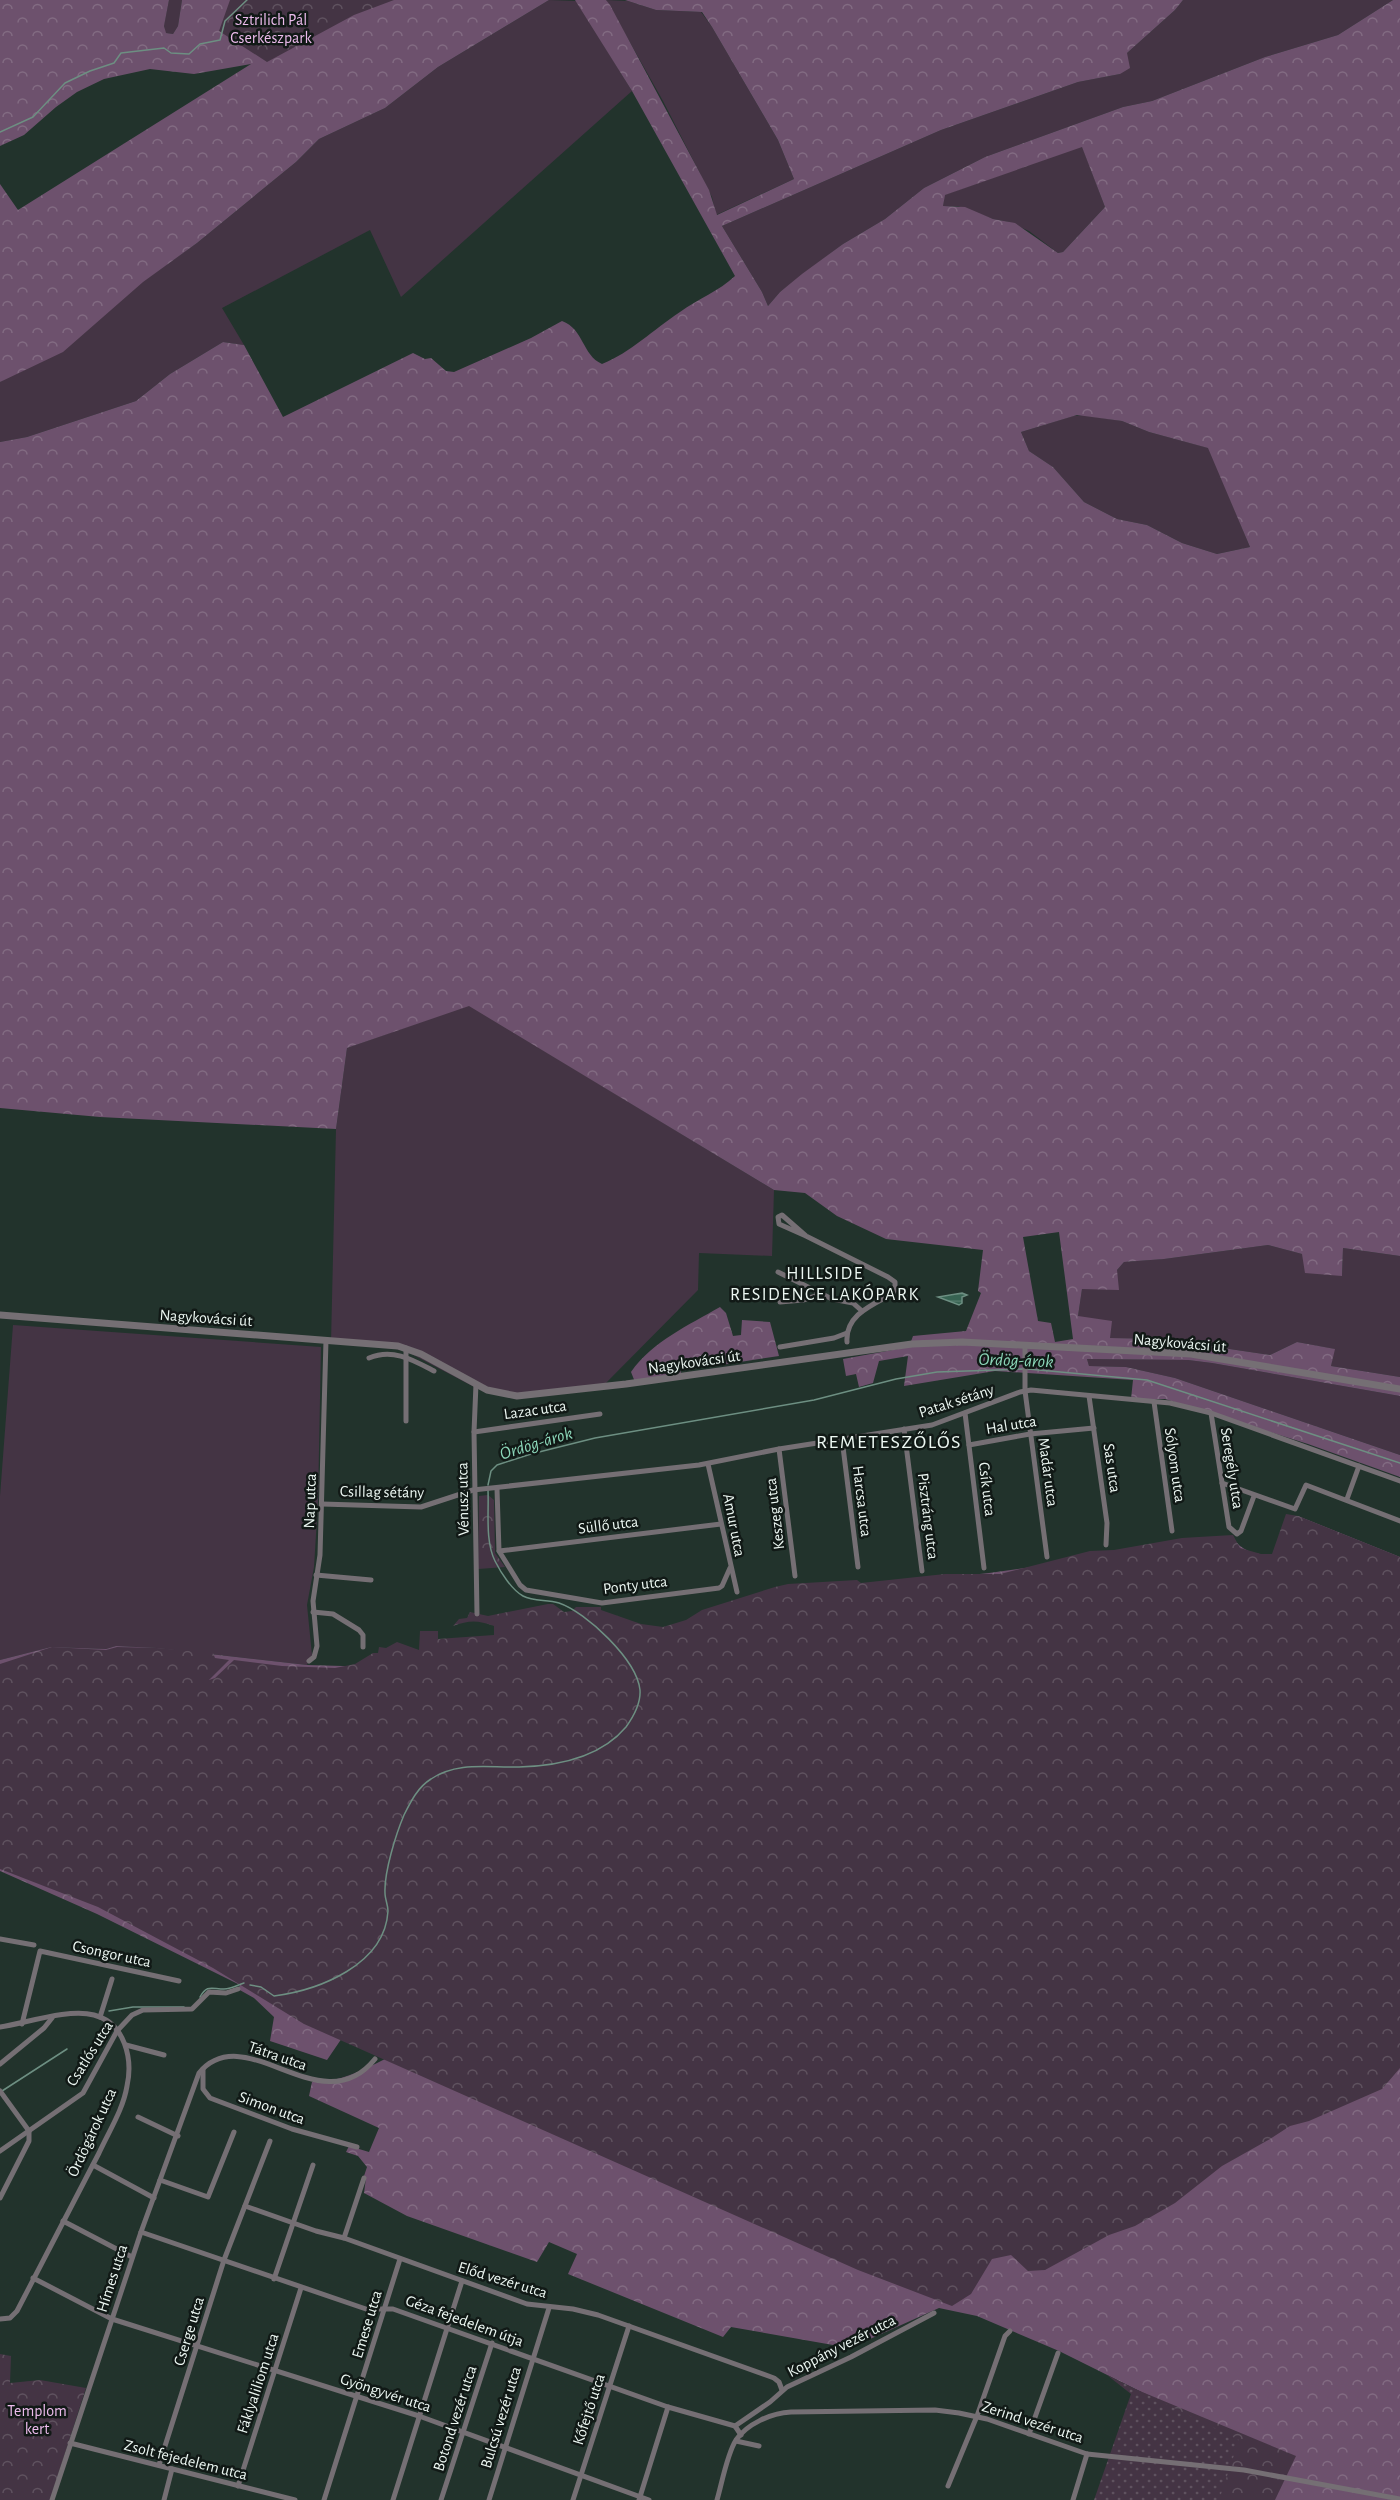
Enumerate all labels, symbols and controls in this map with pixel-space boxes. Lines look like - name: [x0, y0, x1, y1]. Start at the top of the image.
- park label: Sztrilich Pál Cserkészpark: [230, 12, 312, 46]
- district label: HILLSIDE RESIDENCE LAKÓPARK: [730, 1265, 920, 1304]
- street label: Nagykovácsi út: [159, 1307, 253, 1330]
- street label: Nagykovácsi út: [1133, 1331, 1227, 1356]
- street label: Nagykovácsi út: [647, 1348, 741, 1377]
- water label: Ördög-árok: [978, 1349, 1054, 1371]
- street label: Patak sétány: [917, 1381, 996, 1422]
- street label: Lazac utca: [503, 1398, 568, 1422]
- street label: Hal utca: [985, 1413, 1038, 1437]
- water label: Ördög-árok: [497, 1422, 575, 1464]
- street label: Seregély utca: [1217, 1426, 1246, 1510]
- street label: Sólyom utca: [1161, 1427, 1188, 1504]
- district label: REMETESZŐLŐS: [816, 1431, 962, 1452]
- street label: Madár utca: [1035, 1437, 1061, 1508]
- street label: Sas utca: [1101, 1442, 1123, 1494]
- street label: Csík utca: [976, 1461, 998, 1517]
- street label: Vénusz utca: [454, 1462, 472, 1536]
- street label: Harcsa utca: [850, 1465, 874, 1538]
- street label: Pisztráng utca: [915, 1472, 941, 1560]
- street label: Nap utca: [301, 1473, 319, 1529]
- street label: Keszeg utca: [763, 1477, 787, 1551]
- street label: Csillag sétány: [340, 1483, 424, 1502]
- street label: Amur utca: [720, 1492, 748, 1558]
- street label: Süllő utca: [577, 1513, 639, 1537]
- street label: Ponty utca: [602, 1573, 668, 1598]
- street label: Csongor utca: [71, 1938, 153, 1970]
- street label: Csatlós utca: [64, 2018, 116, 2089]
- street label: Tátra utca: [246, 2038, 309, 2073]
- street label: Ördögárok utca: [63, 2085, 119, 2179]
- street label: Simon utca: [236, 2089, 307, 2127]
- street label: Hímes utca: [94, 2243, 130, 2314]
- street label: Előd vezér utca: [456, 2259, 549, 2301]
- street label: Emese utca: [349, 2288, 385, 2360]
- street label: Géza fejedelem útja: [403, 2292, 526, 2351]
- street label: Cserge utca: [171, 2295, 207, 2368]
- street label: Koppány vezér utca: [785, 2312, 899, 2381]
- street label: Fáklyaliliom utca: [234, 2331, 283, 2436]
- street label: Botond vezér utca: [430, 2364, 480, 2473]
- street label: Bulcsú vezér utca: [478, 2365, 524, 2470]
- street label: Gyöngyvér utca: [338, 2371, 433, 2416]
- street label: Kőfejtő utca: [570, 2372, 609, 2447]
- street label: Zerind vezér utca: [980, 2398, 1085, 2446]
- park label: Templom kert: [7, 2403, 67, 2437]
- street label: Zsolt fejedelem utca: [122, 2437, 249, 2484]

